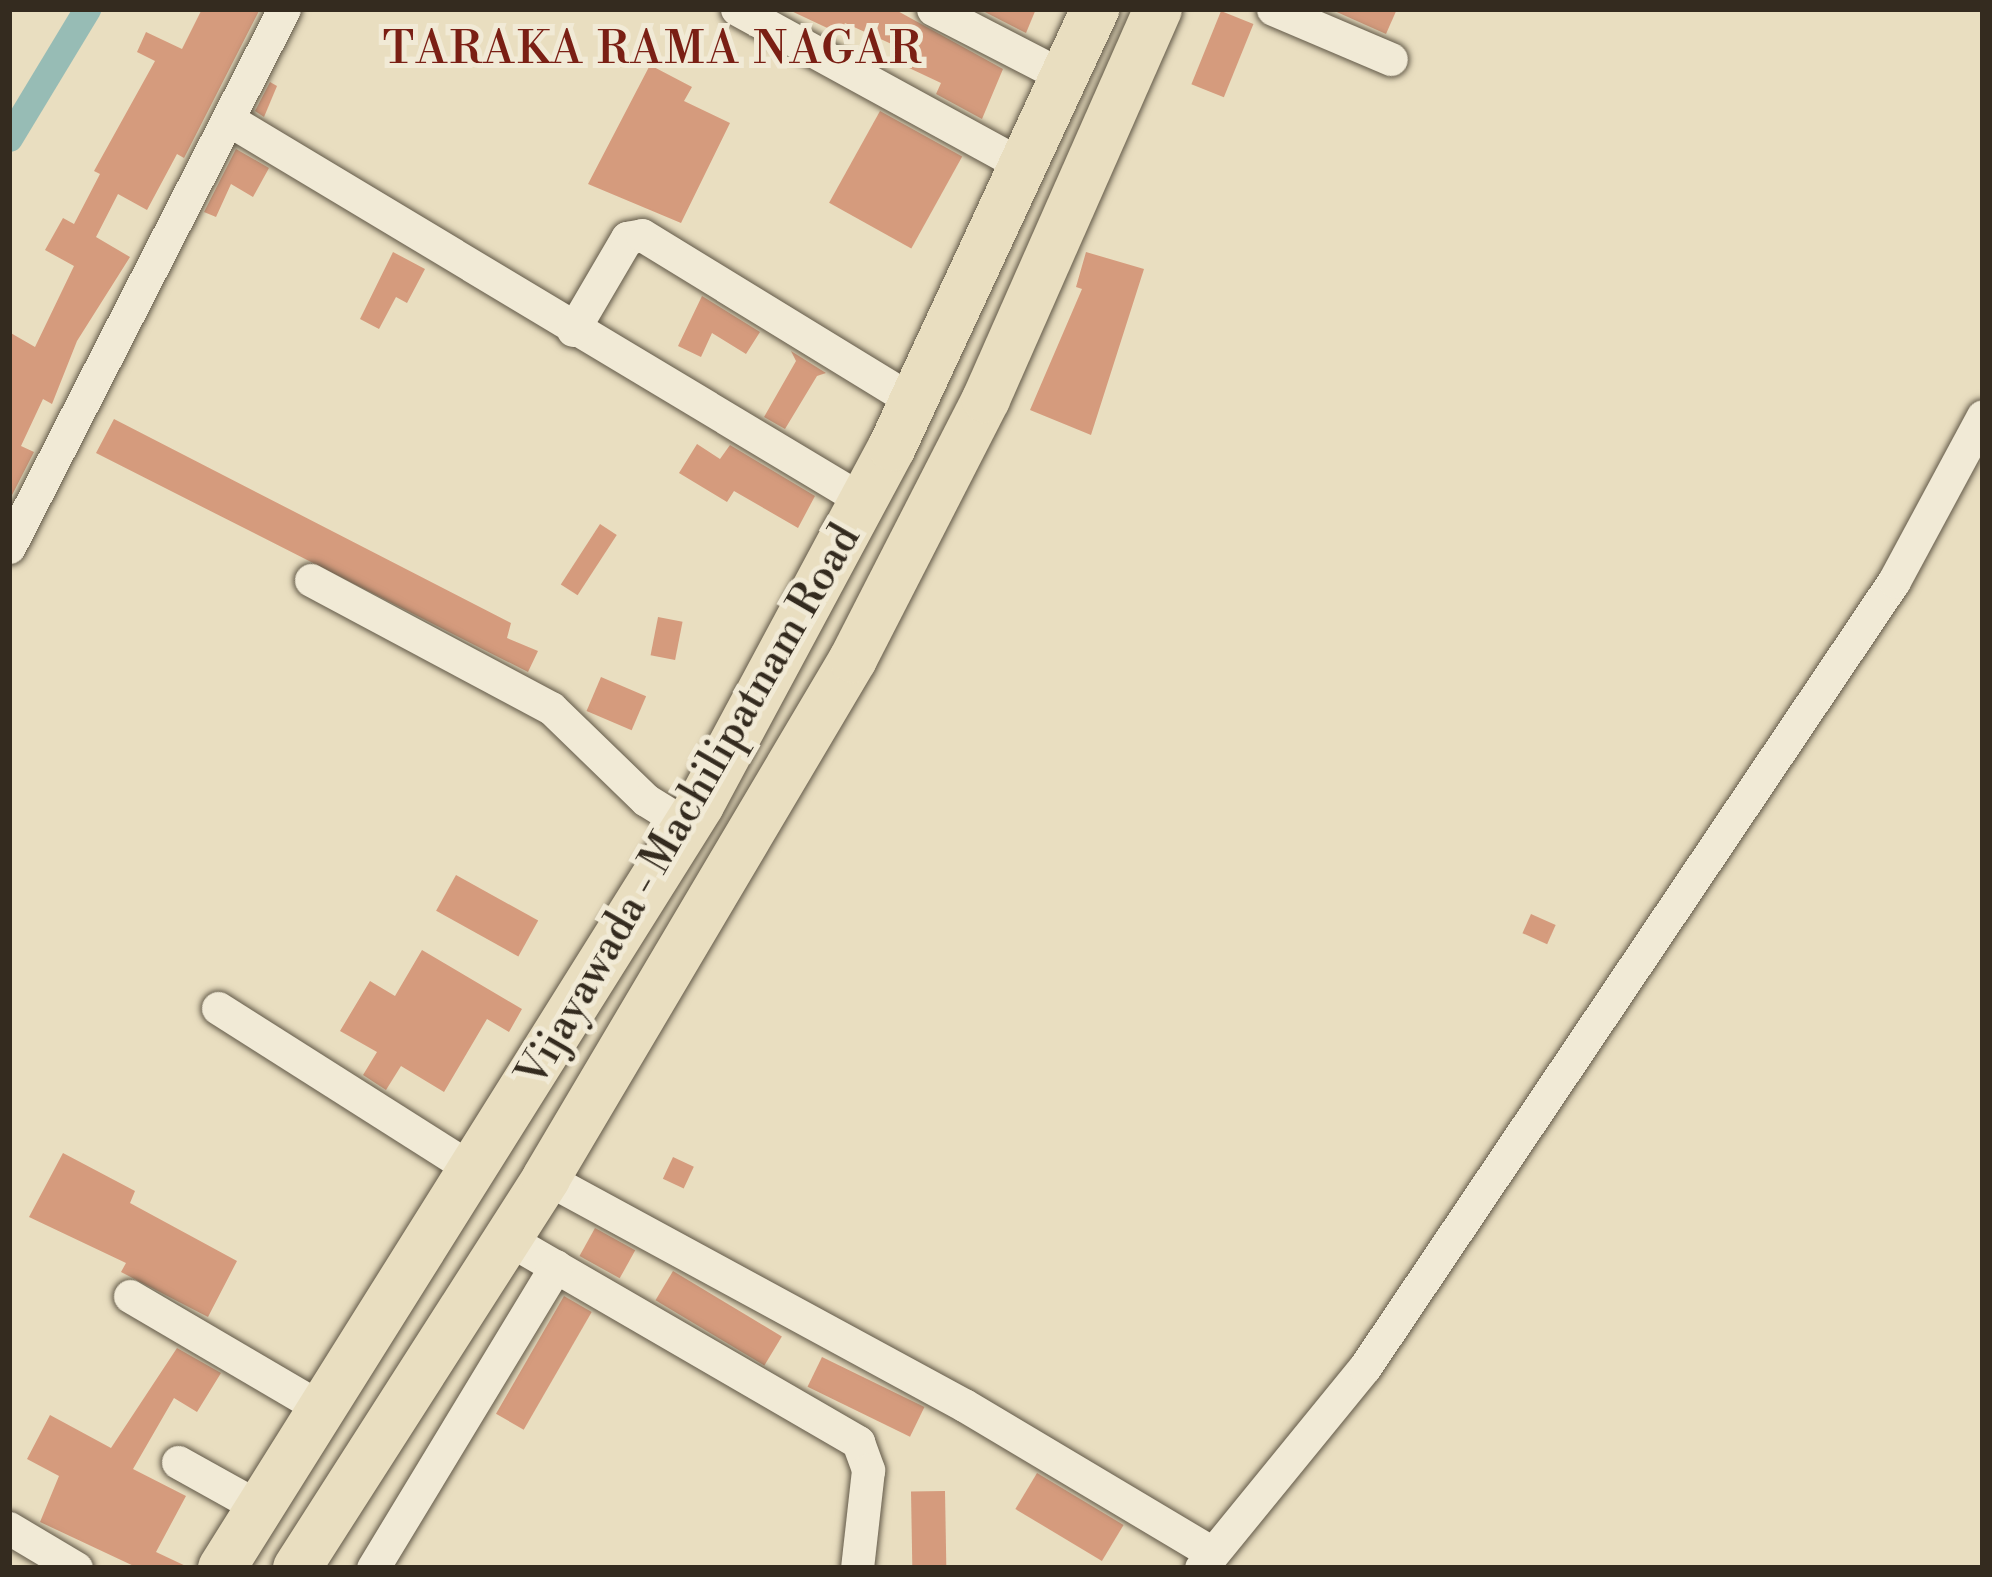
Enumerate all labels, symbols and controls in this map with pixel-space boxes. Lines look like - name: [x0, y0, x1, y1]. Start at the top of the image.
- district label: TARAKA RAMA NAGAR: [382, 23, 924, 77]
- street label: Vijayawada - Machilipatnam Road: [508, 516, 872, 1096]

